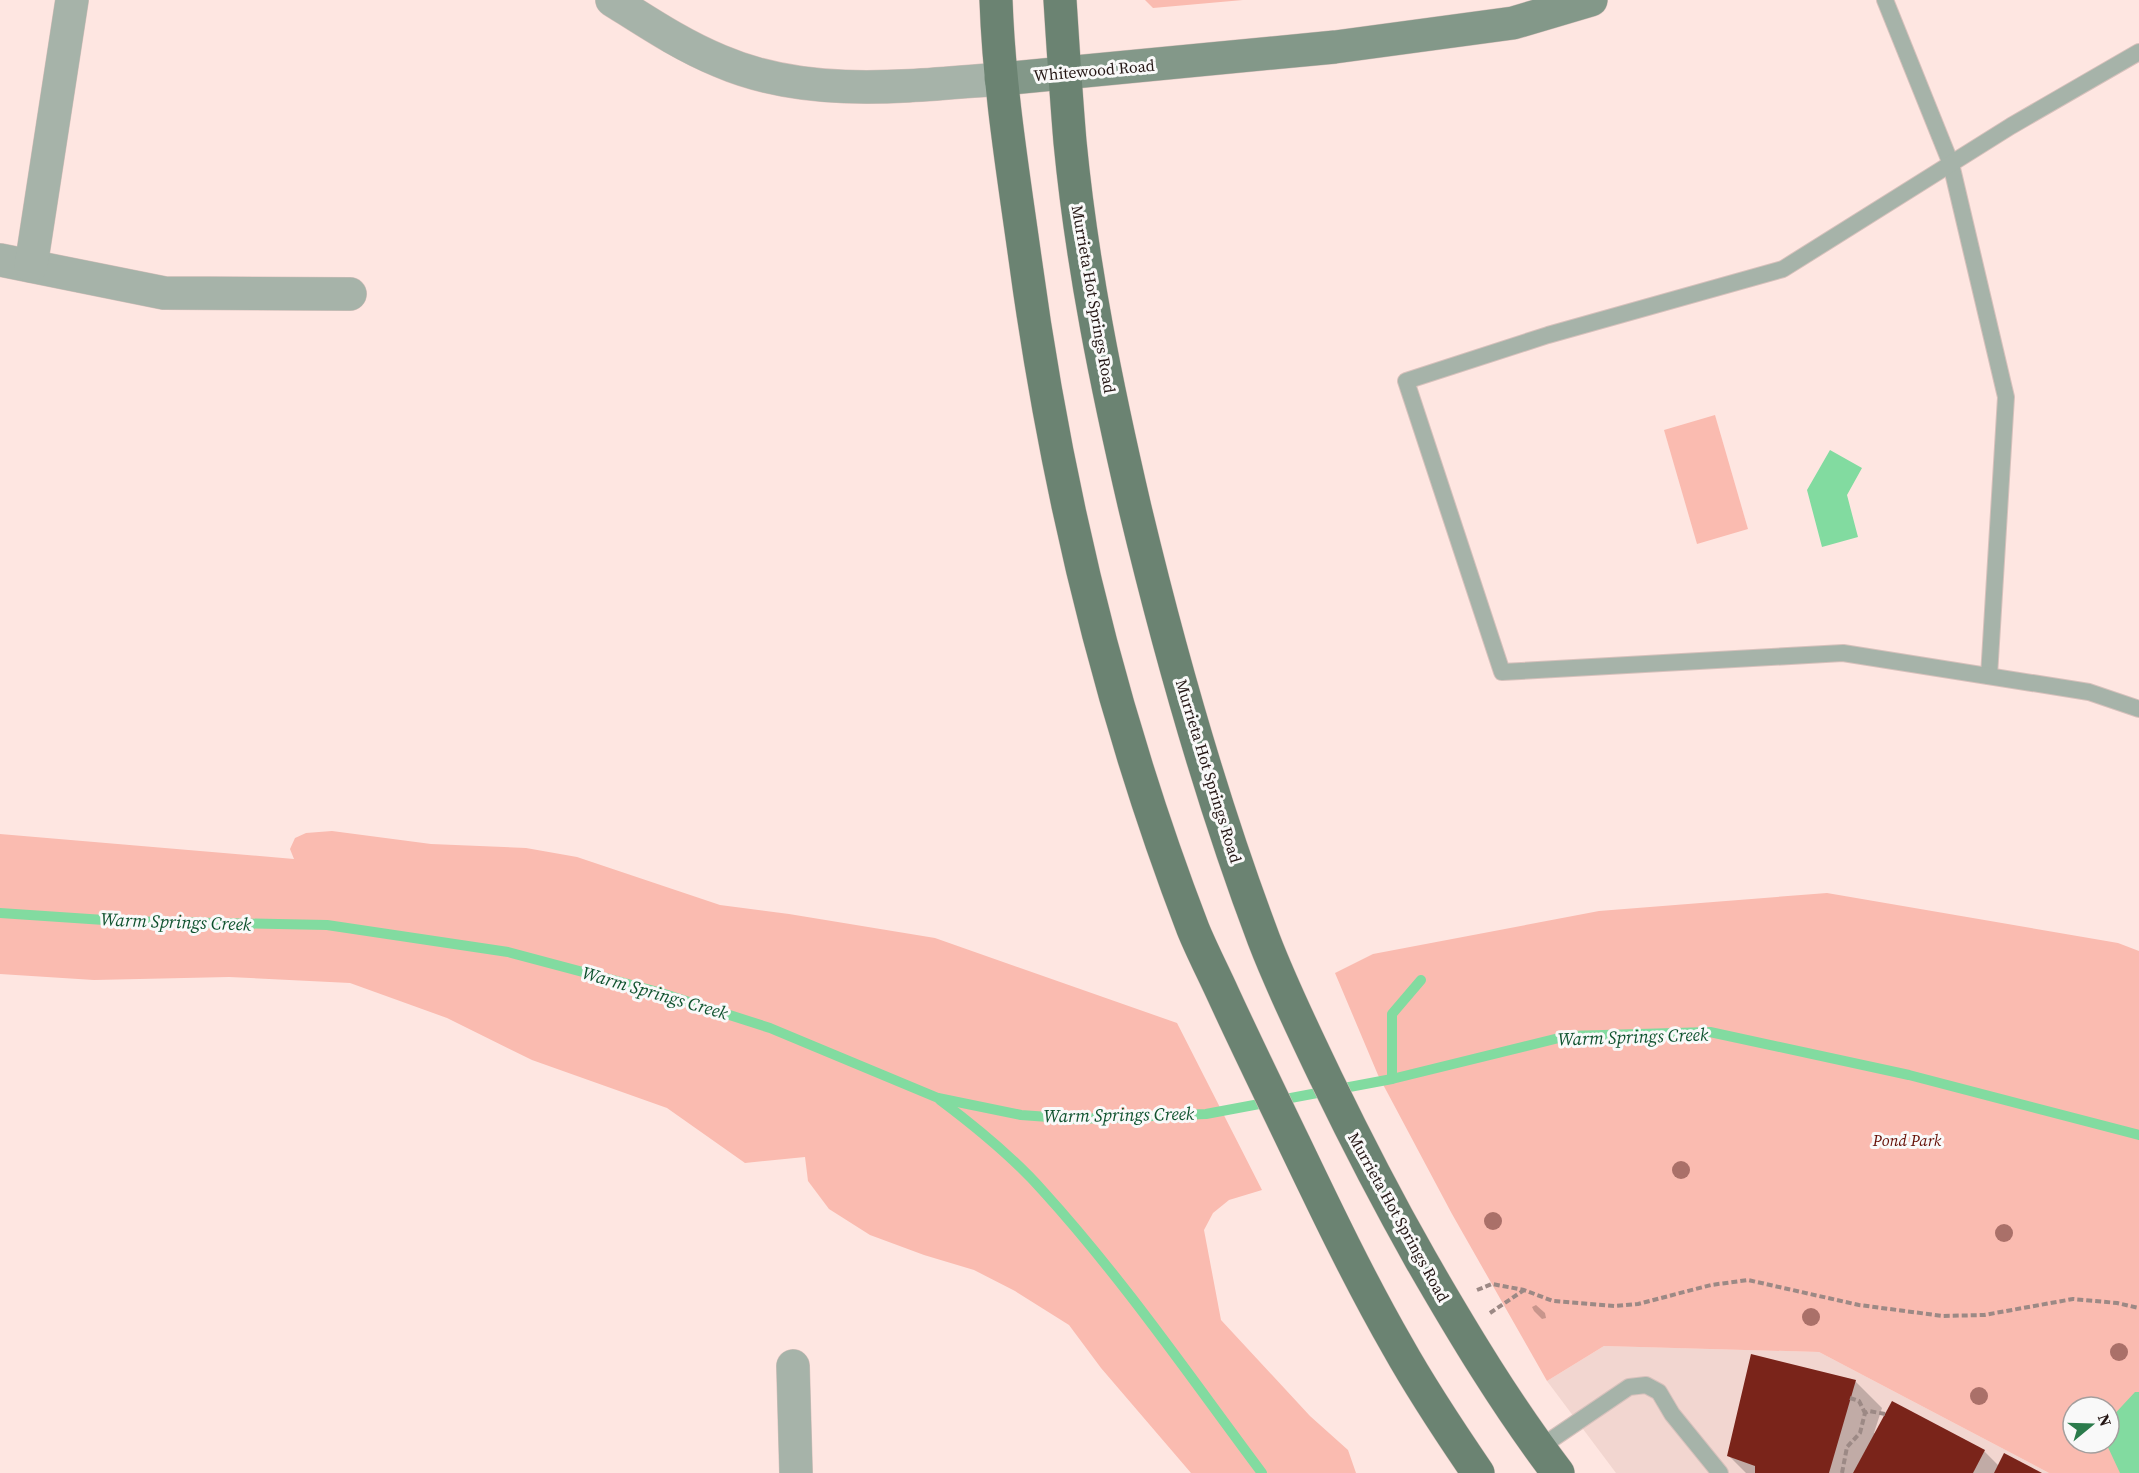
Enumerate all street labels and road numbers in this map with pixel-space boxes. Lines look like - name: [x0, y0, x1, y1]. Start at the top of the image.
- street label: Whitewood Road: [1033, 54, 1155, 86]
- street label: Murrieta Hot Springs Road: [1067, 203, 1121, 395]
- street label: Murrieta Hot Springs Road: [1171, 677, 1247, 865]
- street label: Murrieta Hot Springs Road: [1343, 1128, 1455, 1306]

